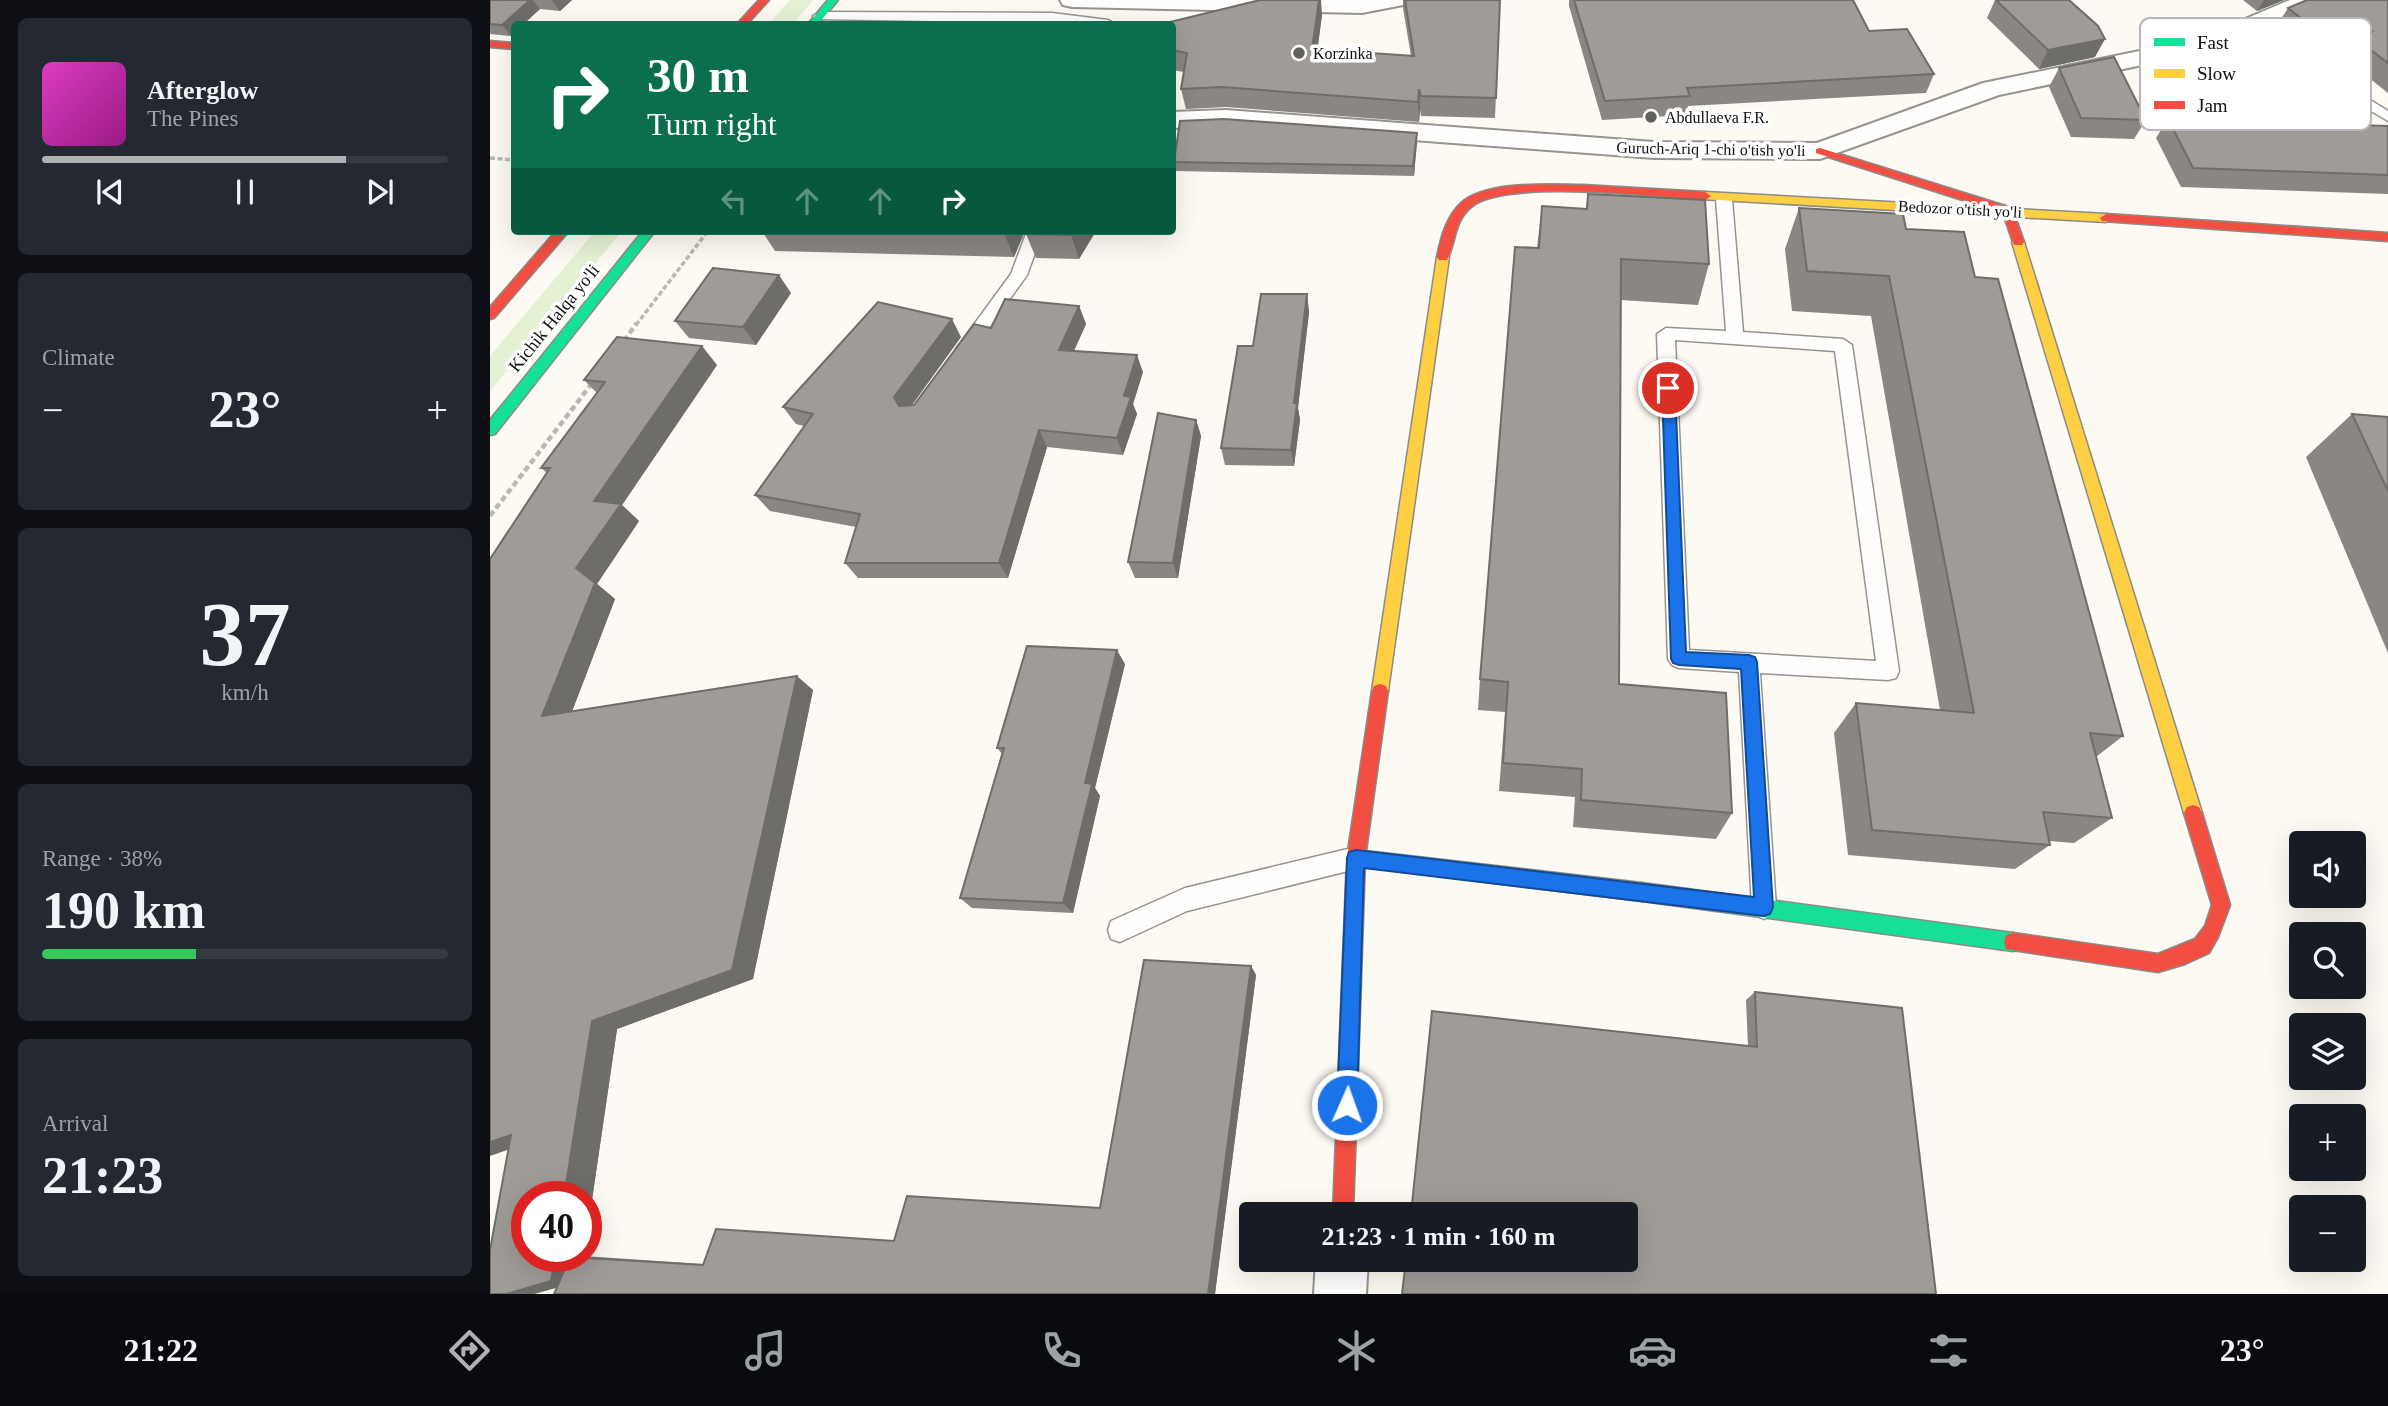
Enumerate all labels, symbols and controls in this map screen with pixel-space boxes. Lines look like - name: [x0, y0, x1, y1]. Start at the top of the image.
- legend: [2140, 18, 2371, 130]
- text: Fast: [2197, 32, 2229, 53]
- marker: Korzinka: [1291, 45, 1307, 61]
- place label: Korzinka: [1313, 45, 1373, 62]
- text: 30 m: [647, 48, 749, 103]
- icon: right: [532, 49, 623, 140]
- text: Slow: [2197, 63, 2236, 84]
- text: Afterglow: [147, 76, 258, 105]
- text: Jam: [2197, 95, 2228, 116]
- text: The Pines: [147, 106, 238, 131]
- text: Turn right: [647, 106, 777, 142]
- marker: Abdullaeva F.R.: [1643, 109, 1659, 125]
- place label: Abdullaeva F.R.: [1665, 109, 1769, 126]
- street label: Guruch-Ariq 1-chi o'tish yo'li: [1616, 139, 1806, 160]
- icon: previous: [91, 173, 129, 211]
- icon: pause: [226, 173, 264, 211]
- icon: next: [361, 173, 399, 211]
- icon: left: [715, 182, 753, 220]
- icon: ahead: [788, 182, 826, 220]
- icon: ahead: [861, 182, 899, 220]
- icon: right: [934, 182, 972, 220]
- street label: Bedozor o'tish yo'li: [1898, 197, 2023, 222]
- street label: Kichik Halqa yo'li: [505, 260, 603, 376]
- text: Climate: [42, 345, 115, 370]
- pin: [1638, 358, 1698, 418]
- icon: arrive: [1649, 369, 1687, 407]
- text: 23°: [209, 381, 281, 438]
- text: −: [42, 389, 63, 431]
- text: +: [427, 389, 448, 431]
- text: 37: [200, 584, 291, 685]
- text: km/h: [221, 680, 269, 705]
- map controls: [2289, 831, 2366, 1272]
- button: sound: [2289, 831, 2366, 908]
- text: Range · 38%: [42, 846, 162, 871]
- text: 190 km: [42, 882, 205, 939]
- button: search: [2289, 922, 2366, 999]
- button: layers: [2289, 1013, 2366, 1090]
- position arrow: [1310, 1068, 1384, 1142]
- button: +: [2289, 1104, 2366, 1181]
- text: Arrival: [42, 1111, 108, 1136]
- text: 21:23: [42, 1147, 163, 1204]
- speed limit sign: 40: [511, 1181, 602, 1272]
- button: −: [2289, 1195, 2366, 1272]
- text: 21:23 · 1 min · 160 m: [1322, 1222, 1556, 1251]
- icon: directions: [445, 1326, 494, 1375]
- icon: music: [741, 1326, 790, 1375]
- icon: phone: [1037, 1326, 1086, 1375]
- icon: climate: [1332, 1326, 1381, 1375]
- icon: car: [1628, 1326, 1677, 1375]
- icon: filters: [1924, 1326, 1973, 1375]
- text: 21:22: [123, 1332, 198, 1368]
- text: 23°: [2220, 1332, 2265, 1368]

